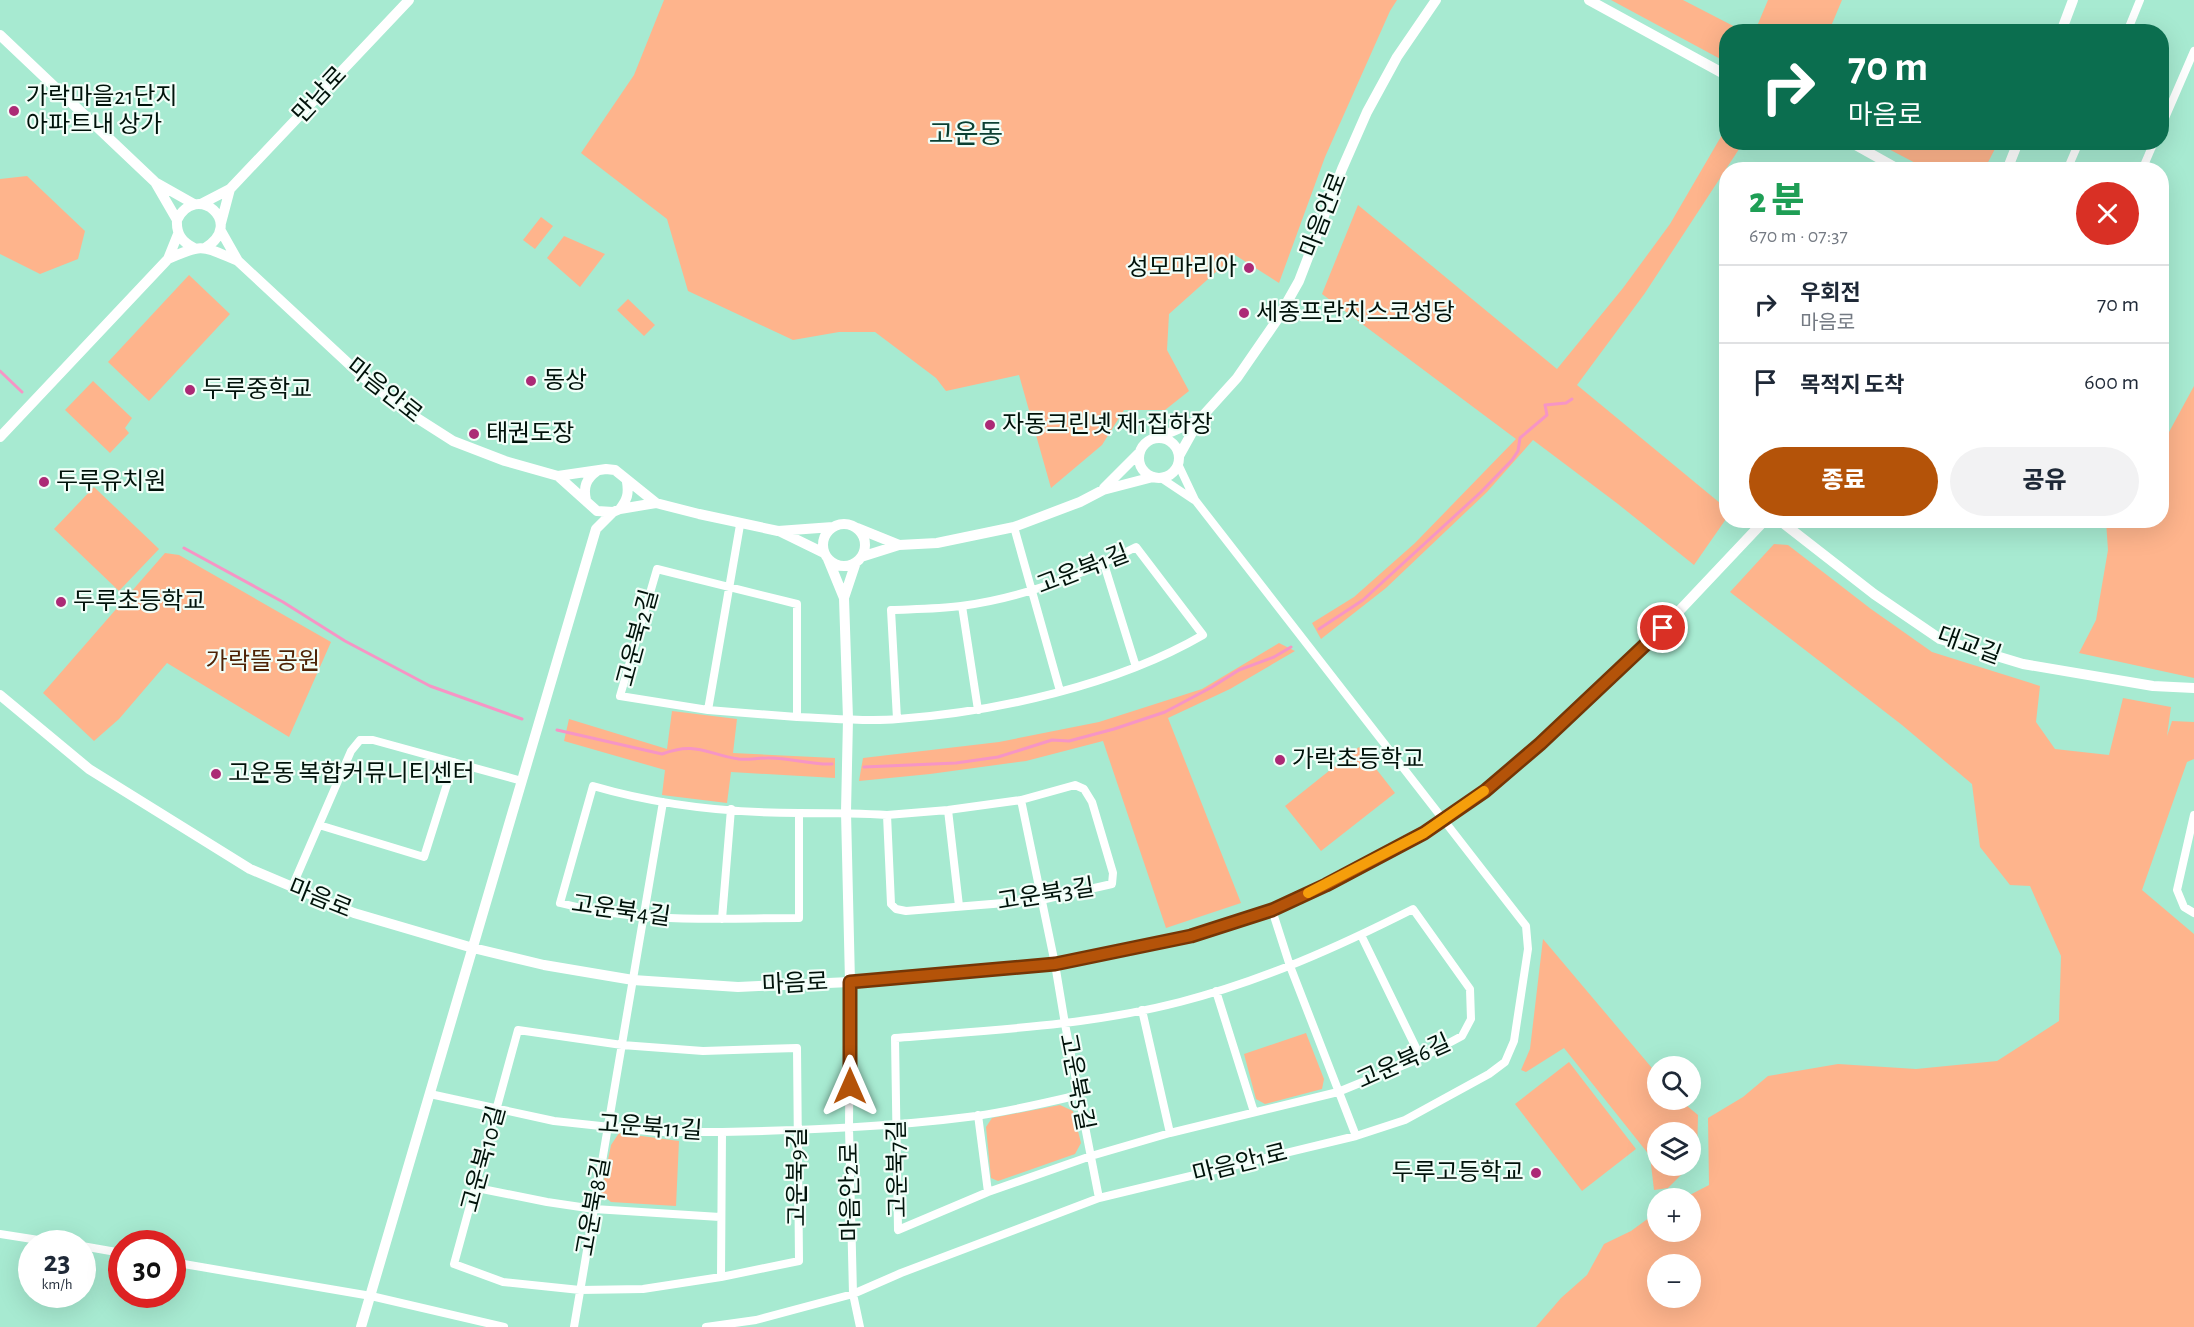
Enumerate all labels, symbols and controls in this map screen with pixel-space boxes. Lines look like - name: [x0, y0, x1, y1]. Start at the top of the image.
- text: 70 m: [1848, 46, 1928, 88]
- icon: right: [1749, 48, 1827, 126]
- street label: 만남로: [288, 62, 351, 127]
- place label: 가락마을21단지 아파트내 상가: [26, 83, 178, 137]
- text: 마음로: [1848, 102, 1923, 129]
- marker: 가락마을21단지 아파트내 상가: [7, 104, 21, 118]
- district label: 고운동: [929, 121, 1003, 148]
- street label: 마음안로: [1296, 169, 1351, 261]
- button: close: [2076, 182, 2139, 245]
- text: 2 분: [1749, 183, 1805, 219]
- text: 670 m · 07:37: [1749, 226, 1848, 246]
- place label: 성모마리아: [1127, 255, 1237, 280]
- marker: 성모마리아: [1242, 261, 1256, 275]
- text: 우회전: [1800, 282, 1861, 304]
- icon: right: [1749, 288, 1782, 321]
- text: 70 m: [2097, 293, 2139, 315]
- place label: 세종프란치스코성당: [1256, 300, 1455, 325]
- marker: 세종프란치스코성당: [1237, 306, 1251, 320]
- text: 마음로: [1800, 313, 1855, 333]
- street label: 마음안로: [342, 354, 427, 428]
- icon: arrive: [1749, 366, 1782, 399]
- place label: 동상: [543, 368, 587, 393]
- text: 600 m: [2084, 371, 2139, 393]
- marker: 동상: [524, 374, 538, 388]
- text: 목적지 도착: [1800, 374, 1905, 396]
- place label: 두루중학교: [202, 376, 312, 402]
- marker: 두루중학교: [183, 383, 197, 397]
- place label: 자동크린넷 제1집하장: [1002, 411, 1213, 437]
- marker: 자동크린넷 제1집하장: [983, 418, 997, 432]
- place label: 태권도장: [486, 420, 574, 446]
- marker: 태권도장: [467, 427, 481, 441]
- button: 종료: [1749, 447, 1938, 516]
- button: 공유: [1950, 447, 2139, 516]
- place label: 두루유치원: [56, 469, 166, 494]
- marker: 두루유치원: [37, 475, 51, 489]
- street label: 고운북1길: [1033, 541, 1132, 599]
- street label: 고운북2길: [613, 587, 662, 689]
- place label: 두루초등학교: [73, 588, 205, 614]
- marker: 두루초등학교: [54, 595, 68, 609]
- pin: [1637, 602, 1688, 653]
- icon: arrive: [1646, 611, 1679, 644]
- street label: 대교길: [1934, 622, 2005, 669]
- park label: 가락뜰 공원: [206, 649, 320, 674]
- place label: 가락초등학교: [1292, 746, 1424, 772]
- marker: 가락초등학교: [1273, 753, 1287, 767]
- place label: 고운동 복합커뮤니티센터: [228, 760, 475, 786]
- marker: 고운동 복합커뮤니티센터: [209, 767, 223, 781]
- street label: 고운북3길: [995, 874, 1096, 915]
- street label: 마음로: [285, 875, 356, 923]
- street label: 고운북4길: [570, 891, 672, 930]
- street label: 마음로: [761, 969, 829, 998]
- street label: 고운북6길: [1353, 1030, 1454, 1093]
- street label: 고운북5길: [1055, 1031, 1098, 1133]
- position arrow: [818, 1054, 882, 1118]
- map controls: [1647, 1056, 1701, 1308]
- button: search: [1647, 1056, 1701, 1110]
- street label: 고운북10길: [457, 1103, 510, 1215]
- street label: 고운북11길: [597, 1111, 703, 1144]
- street label: 고운북7길: [884, 1120, 911, 1218]
- button: layers: [1647, 1122, 1701, 1176]
- street label: 고운북9길: [785, 1127, 810, 1227]
- street label: 마음안1로: [1190, 1140, 1290, 1187]
- street label: 마음안2로: [837, 1142, 864, 1242]
- street label: 고운북8길: [573, 1156, 614, 1258]
- place label: 두루고등학교: [1392, 1159, 1524, 1185]
- marker: 두루고등학교: [1529, 1166, 1543, 1180]
- button: +: [1647, 1188, 1701, 1242]
- speed limit sign: 30: [108, 1230, 186, 1308]
- text: 23: [43, 1247, 71, 1277]
- button: −: [1647, 1254, 1701, 1308]
- text: km/h: [42, 1277, 72, 1292]

